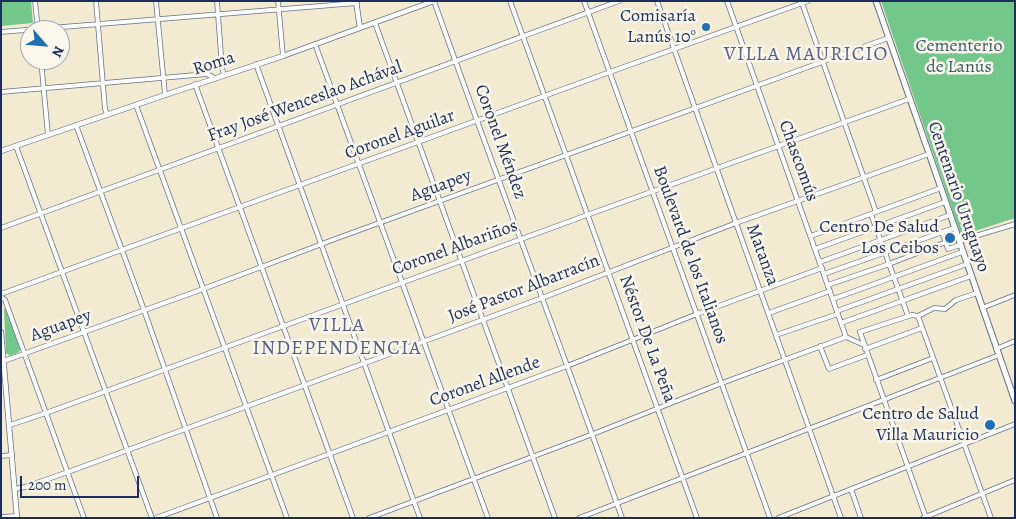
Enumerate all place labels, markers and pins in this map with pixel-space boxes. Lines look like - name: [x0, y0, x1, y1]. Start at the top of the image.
- place label: Comisaría Lanús 10°: [620, 6, 696, 48]
- marker: Comisaría Lanús 10°: [700, 21, 712, 33]
- place label: Centro De Salud Los Ceibos: [819, 217, 939, 260]
- marker: Centro De Salud Los Ceibos: [943, 231, 957, 245]
- place label: Centro de Salud Villa Mauricio: [862, 404, 979, 446]
- marker: Centro de Salud Villa Mauricio: [983, 418, 997, 432]

